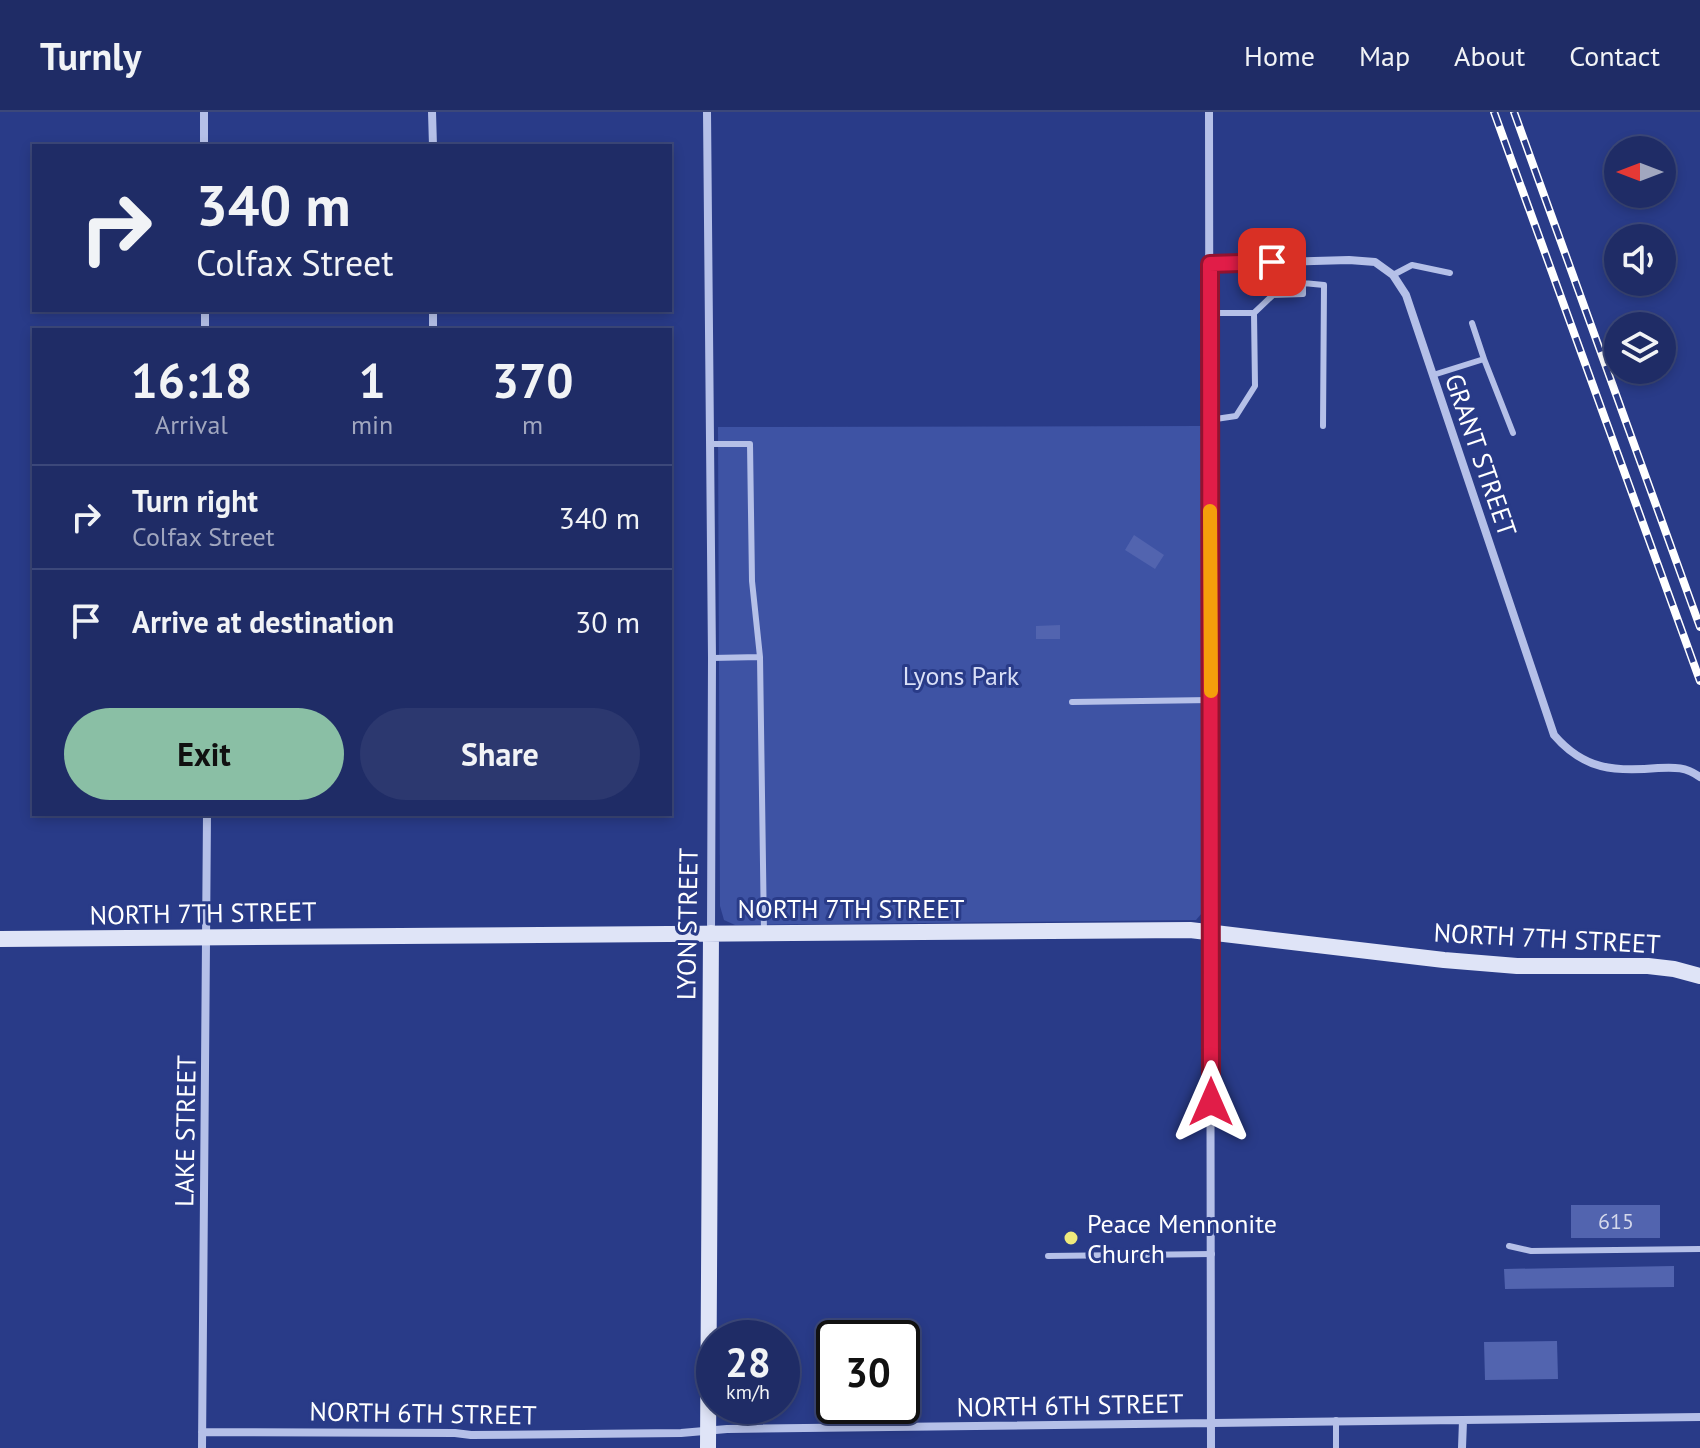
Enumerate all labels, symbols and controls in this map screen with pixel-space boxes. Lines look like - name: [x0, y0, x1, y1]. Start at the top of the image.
- text: Turnly: [40, 31, 141, 80]
- text: Home: [1244, 37, 1315, 74]
- text: Map: [1359, 37, 1410, 74]
- text: About: [1454, 37, 1525, 74]
- text: Contact: [1569, 37, 1660, 74]
- north arrow: [1604, 136, 1676, 208]
- map controls: [1604, 136, 1676, 384]
- text: 340 m: [196, 169, 351, 241]
- icon: right: [64, 176, 168, 280]
- button: sound: [1604, 224, 1676, 296]
- pin: [1238, 228, 1306, 296]
- text: Colfax Street: [196, 239, 393, 286]
- icon: arrive: [1250, 240, 1294, 284]
- button: layers: [1604, 312, 1676, 384]
- text: 16:18: [131, 349, 252, 411]
- text: 1: [358, 349, 386, 411]
- text: 370: [492, 349, 573, 411]
- street label: GRANT STREET: [1438, 369, 1524, 541]
- text: Arrival: [155, 408, 228, 441]
- text: min: [351, 408, 393, 441]
- text: m: [522, 408, 543, 441]
- text: Turn right: [132, 481, 258, 520]
- icon: right: [64, 495, 108, 539]
- text: 340 m: [559, 498, 640, 537]
- text: Colfax Street: [132, 520, 275, 553]
- icon: arrive: [64, 599, 108, 643]
- text: Arrive at destination: [132, 602, 394, 641]
- text: 30 m: [575, 602, 640, 641]
- park label: Lyons Park: [903, 659, 1020, 692]
- button: Exit: [64, 708, 344, 800]
- button: Share: [360, 708, 640, 800]
- street label: LYON STREET: [669, 848, 705, 1000]
- street label: NORTH 7TH STREET: [737, 892, 965, 925]
- street label: NORTH 7TH STREET: [89, 895, 317, 931]
- street label: NORTH 7TH STREET: [1433, 916, 1661, 960]
- street label: LAKE STREET: [167, 1055, 203, 1207]
- position arrow: [1169, 1060, 1253, 1144]
- place label: Peace Mennonite Church: [1087, 1207, 1277, 1270]
- house number: 615: [1598, 1207, 1634, 1235]
- marker: Peace Mennonite Church: [1062, 1229, 1080, 1247]
- speed limit sign: 30: [816, 1320, 920, 1424]
- text: 28: [725, 1336, 771, 1388]
- text: km/h: [726, 1379, 770, 1405]
- street label: NORTH 6TH STREET: [956, 1387, 1184, 1423]
- street label: NORTH 6TH STREET: [309, 1395, 537, 1431]

